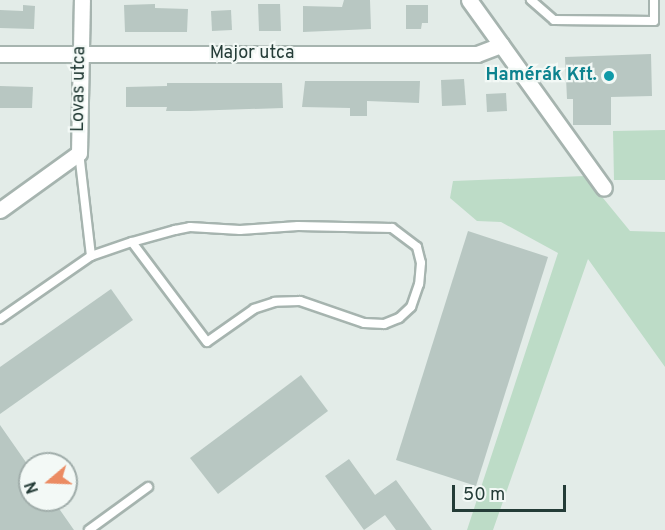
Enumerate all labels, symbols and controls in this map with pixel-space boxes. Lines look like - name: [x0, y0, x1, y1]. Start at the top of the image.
- street label: Major utca: [210, 43, 294, 65]
- street label: Lovas utca: [68, 46, 92, 132]
- place label: Hamérák Kft.: [486, 65, 597, 87]
- marker: Hamérák Kft.: [602, 69, 616, 83]
- north arrow: [18, 452, 78, 512]
- scale bar: [455, 473, 569, 511]
- text: N: [22, 479, 44, 496]
- text: 50 m: [463, 484, 505, 507]

